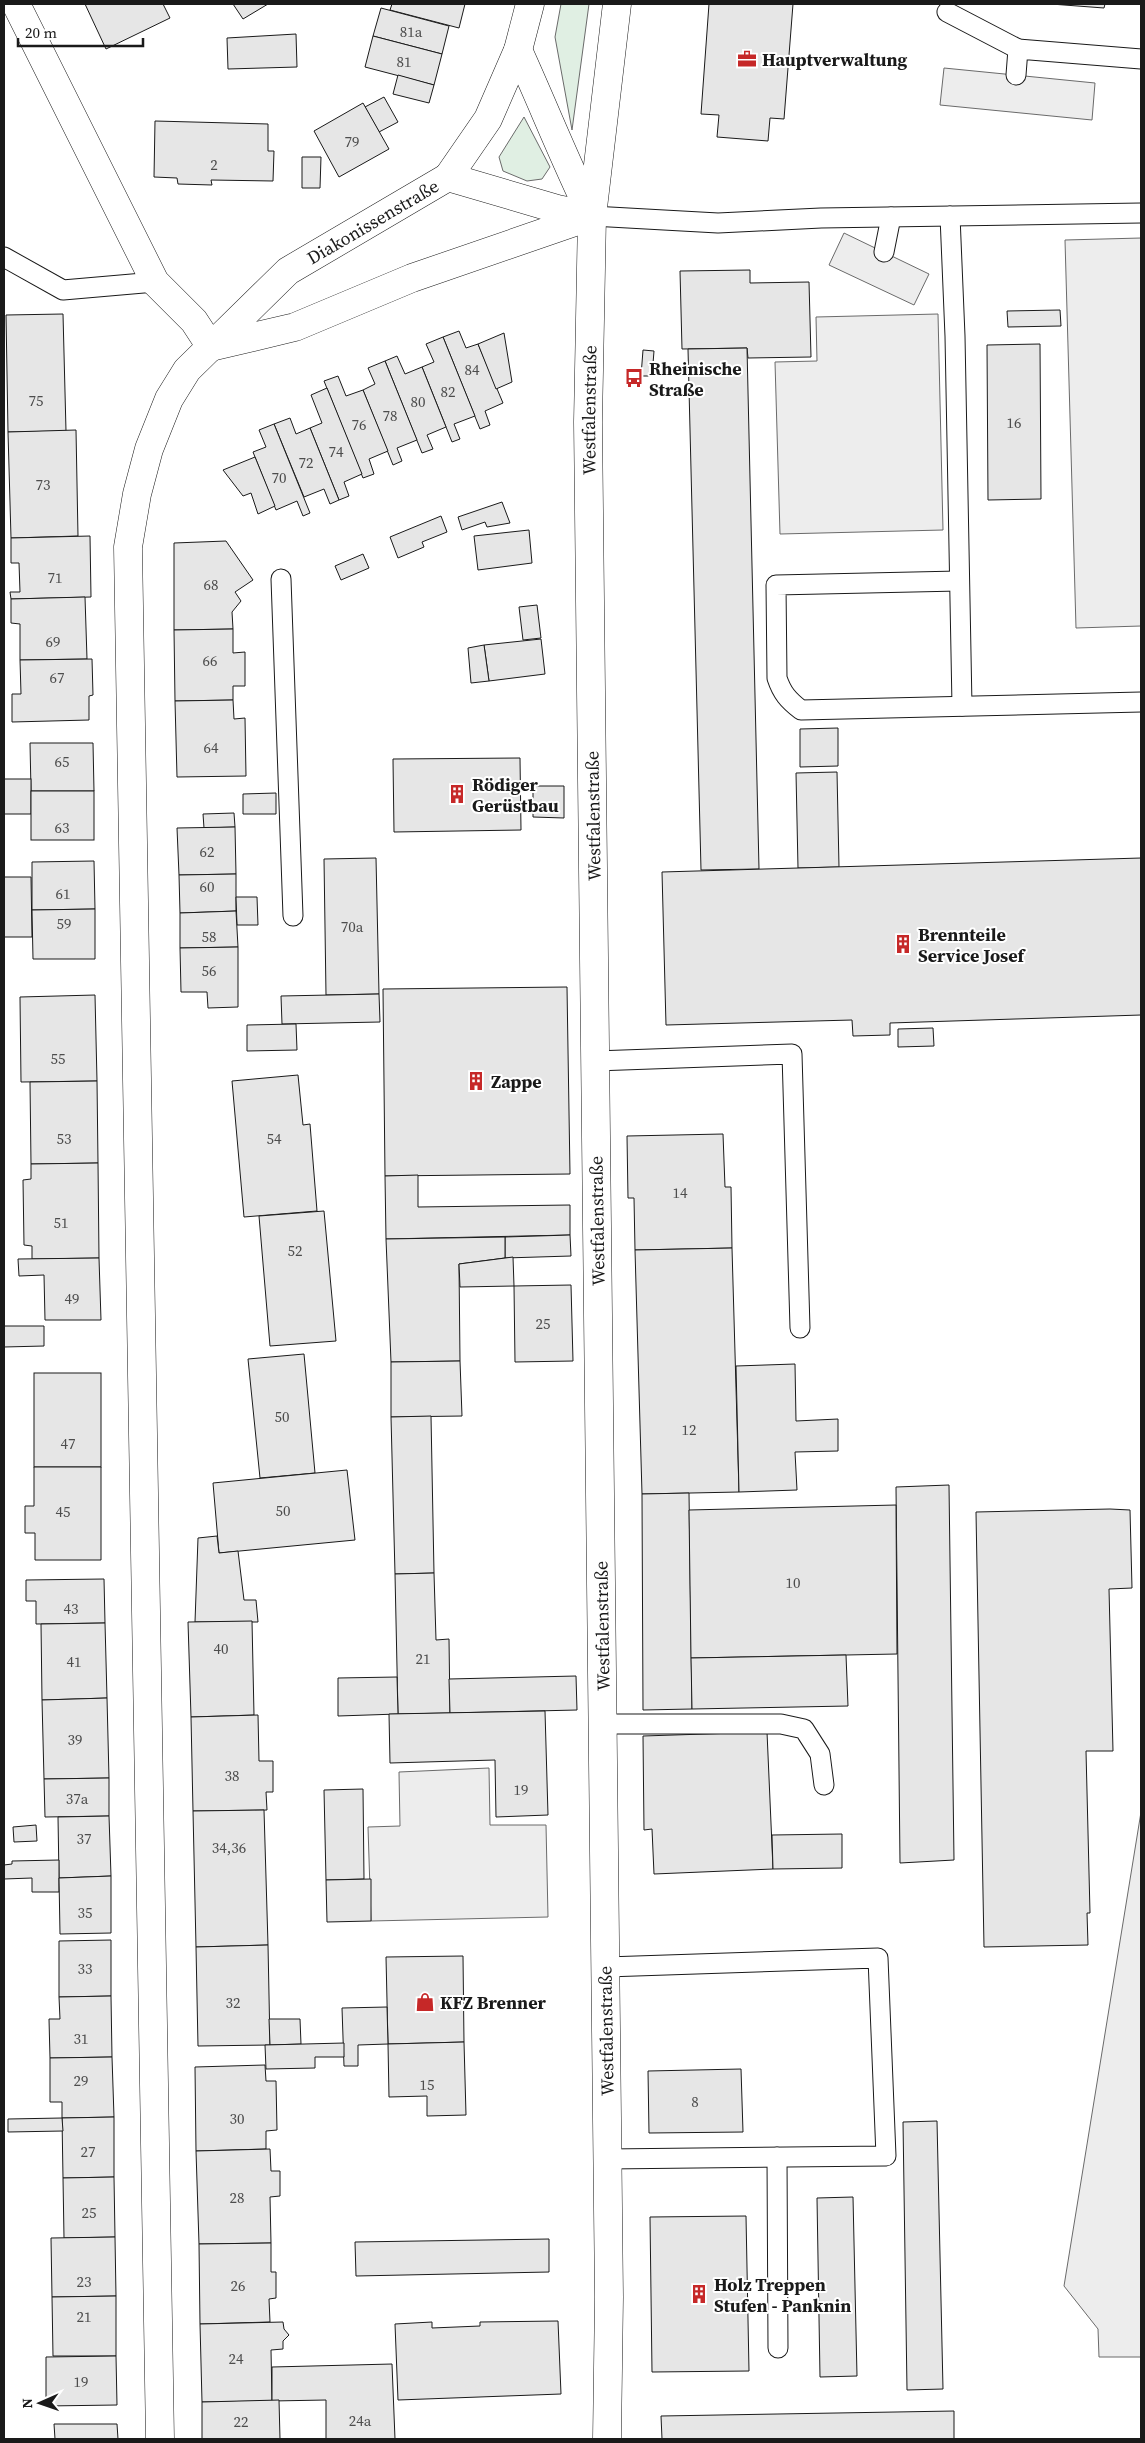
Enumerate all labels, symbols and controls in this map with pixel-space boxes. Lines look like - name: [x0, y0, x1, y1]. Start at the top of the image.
- scale bar: [18, 15, 142, 47]
- house number: 81a: [400, 21, 423, 42]
- text: 20 m: [25, 22, 57, 43]
- place label: Hauptverwaltung: [762, 47, 908, 72]
- office icon: Hauptverwaltung: [736, 48, 758, 70]
- house number: 81: [396, 51, 412, 72]
- house number: 79: [344, 131, 360, 152]
- house number: 2: [210, 154, 218, 175]
- street label: Diakonissenstraße: [302, 173, 443, 270]
- street label: Westfalenstraße: [575, 345, 602, 475]
- place label: Rheinische Straße: [649, 356, 742, 402]
- house number: 84: [464, 359, 480, 380]
- bus stop icon: Rheinische Straße: [623, 367, 645, 389]
- house number: 82: [440, 381, 456, 402]
- house number: 75: [28, 390, 44, 411]
- house number: 80: [410, 391, 426, 412]
- house number: 78: [382, 405, 398, 426]
- house number: 16: [1006, 412, 1022, 433]
- house number: 76: [351, 414, 367, 435]
- house number: 74: [328, 441, 344, 462]
- house number: 72: [298, 452, 314, 473]
- house number: 70: [271, 467, 287, 488]
- house number: 73: [35, 474, 51, 495]
- house number: 71: [47, 567, 63, 588]
- house number: 68: [203, 574, 219, 595]
- house number: 69: [45, 631, 61, 652]
- house number: 66: [202, 650, 218, 671]
- house number: 67: [49, 667, 65, 688]
- house number: 64: [203, 737, 219, 758]
- house number: 65: [54, 751, 70, 772]
- street label: Westfalenstraße: [579, 751, 607, 881]
- place label: Rödiger Gerüstbau: [472, 772, 559, 818]
- building icon: Rödiger Gerüstbau: [446, 783, 468, 805]
- house number: 63: [54, 817, 70, 838]
- house number: 62: [199, 841, 215, 862]
- house number: 60: [199, 876, 215, 897]
- house number: 61: [55, 883, 71, 904]
- house number: 59: [56, 913, 72, 934]
- house number: 70a: [341, 916, 364, 937]
- place label: Brennteile Service Josef: [918, 922, 1027, 968]
- house number: 58: [201, 926, 217, 947]
- building icon: Brennteile Service Josef: [892, 933, 914, 955]
- house number: 56: [201, 960, 217, 981]
- house number: 55: [50, 1048, 66, 1069]
- place label: Zappe: [491, 1069, 542, 1094]
- building icon: Zappe: [465, 1070, 487, 1092]
- house number: 53: [56, 1128, 72, 1149]
- house number: 54: [266, 1128, 282, 1149]
- street label: Westfalenstraße: [583, 1156, 611, 1286]
- house number: 14: [672, 1182, 688, 1203]
- house number: 51: [53, 1212, 69, 1233]
- house number: 52: [287, 1240, 303, 1261]
- house number: 49: [64, 1288, 80, 1309]
- house number: 25: [535, 1313, 551, 1334]
- house number: 50: [274, 1406, 290, 1427]
- house number: 12: [681, 1419, 697, 1440]
- house number: 47: [60, 1433, 76, 1454]
- house number: 50: [275, 1500, 291, 1521]
- house number: 45: [55, 1501, 71, 1522]
- street label: Westfalenstraße: [588, 1561, 616, 1691]
- house number: 10: [785, 1572, 801, 1593]
- house number: 43: [63, 1598, 79, 1619]
- house number: 40: [213, 1638, 229, 1659]
- house number: 21: [415, 1648, 431, 1669]
- house number: 41: [66, 1651, 82, 1672]
- house number: 39: [67, 1729, 83, 1750]
- house number: 38: [224, 1765, 240, 1786]
- house number: 19: [513, 1779, 529, 1800]
- house number: 37a: [66, 1788, 89, 1809]
- house number: 37: [76, 1828, 92, 1849]
- house number: 34,36: [212, 1837, 246, 1858]
- house number: 35: [77, 1902, 93, 1923]
- house number: 33: [77, 1958, 93, 1979]
- street label: Westfalenstraße: [592, 1966, 620, 2096]
- place label: KFZ Brenner: [440, 1990, 547, 2015]
- shop icon: KFZ Brenner: [414, 1991, 436, 2013]
- house number: 32: [225, 1992, 241, 2013]
- house number: 31: [73, 2028, 89, 2049]
- house number: 29: [73, 2070, 89, 2091]
- house number: 15: [419, 2074, 435, 2095]
- house number: 8: [691, 2091, 699, 2112]
- house number: 30: [229, 2108, 245, 2129]
- house number: 27: [80, 2141, 96, 2162]
- house number: 28: [229, 2187, 245, 2208]
- house number: 25: [81, 2202, 97, 2223]
- house number: 23: [76, 2271, 92, 2292]
- place label: Holz Treppen Stufen - Panknin: [714, 2272, 851, 2318]
- house number: 26: [230, 2275, 246, 2296]
- building icon: Holz Treppen Stufen - Panknin: [688, 2283, 710, 2305]
- house number: 21: [76, 2306, 92, 2327]
- house number: 24: [228, 2348, 244, 2369]
- house number: 19: [73, 2371, 89, 2392]
- north arrow: [15, 2378, 65, 2428]
- text: N: [17, 2398, 37, 2409]
- house number: 24a: [349, 2410, 372, 2431]
- house number: 22: [233, 2411, 249, 2432]

